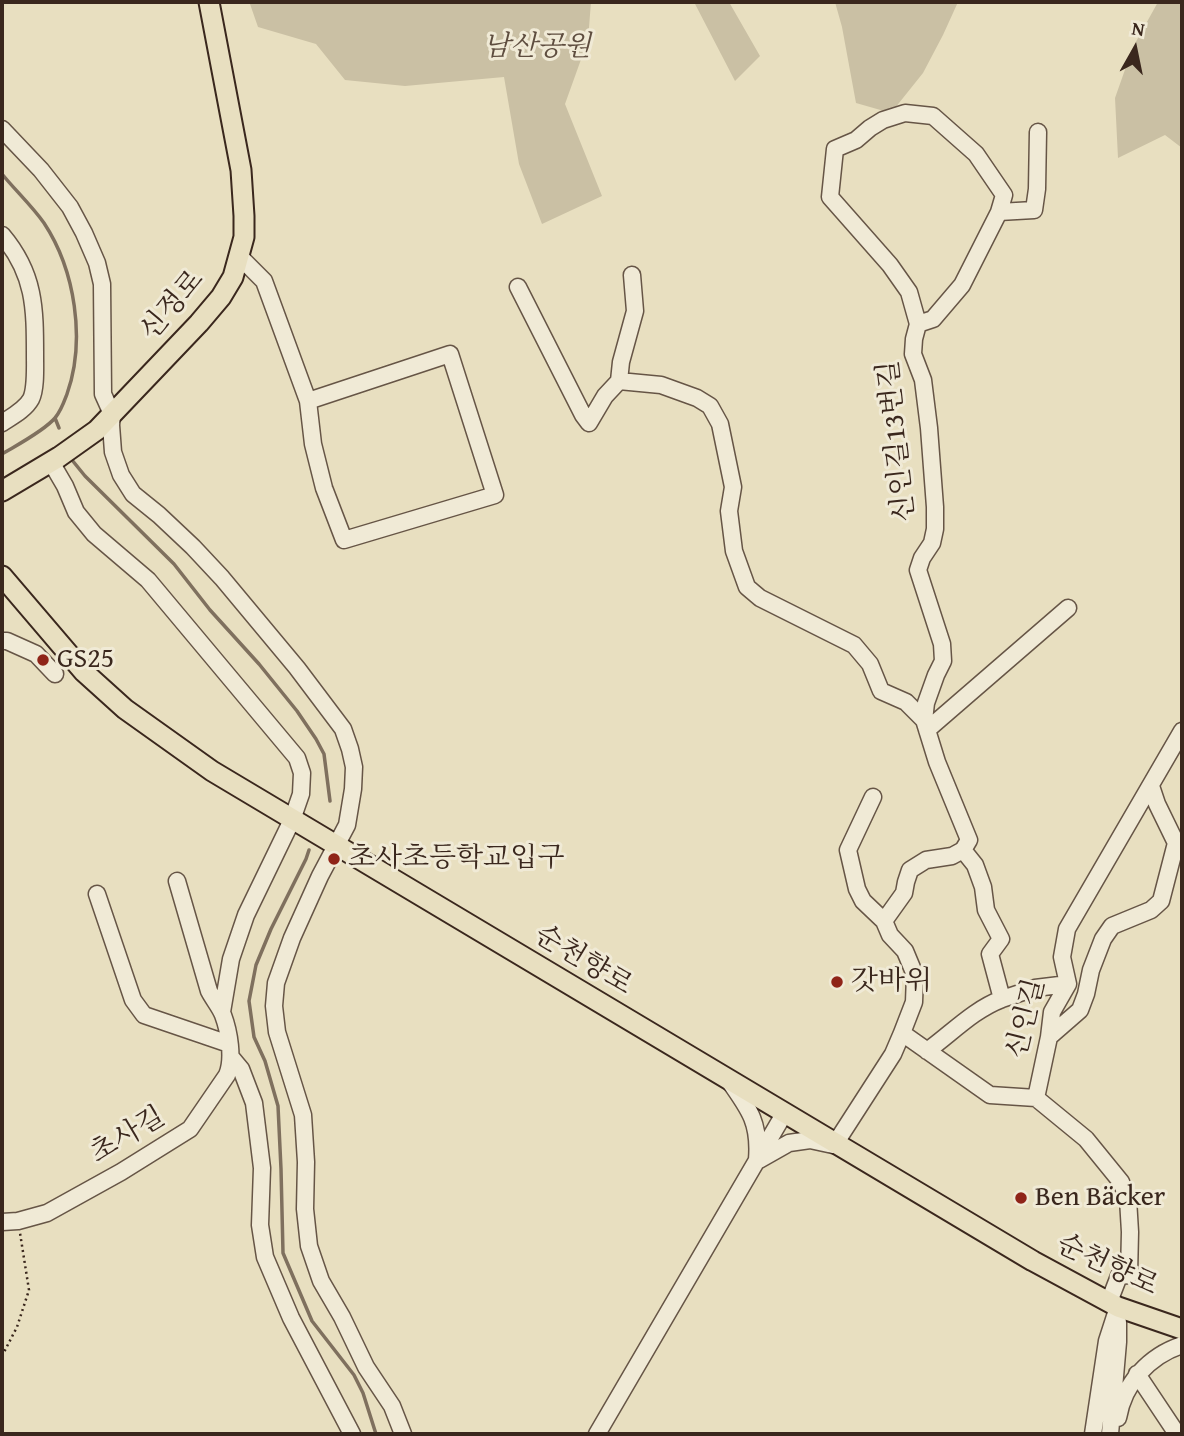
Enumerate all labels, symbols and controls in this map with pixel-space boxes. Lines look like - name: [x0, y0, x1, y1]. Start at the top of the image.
- text: N: [1130, 13, 1147, 43]
- north arrow: [1100, 14, 1170, 84]
- park label: 남산공원: [483, 31, 591, 65]
- street label: 신정로: [134, 264, 212, 348]
- street label: 신인길13번길: [873, 359, 923, 523]
- place label: GS25: [57, 643, 114, 677]
- marker: GS25: [35, 652, 51, 668]
- place label: 초사초등학교입구: [348, 842, 564, 876]
- marker: 초사초등학교입구: [326, 851, 342, 867]
- street label: 순천향로: [528, 919, 638, 1003]
- place label: 갓바위: [851, 965, 932, 999]
- marker: 갓바위: [829, 974, 845, 990]
- street label: 신인길: [1001, 976, 1053, 1062]
- street label: 초사길: [85, 1101, 171, 1171]
- place label: Ben Bäcker: [1035, 1181, 1165, 1215]
- marker: Ben Bäcker: [1013, 1190, 1029, 1206]
- street label: 순천향로: [1051, 1228, 1163, 1304]

